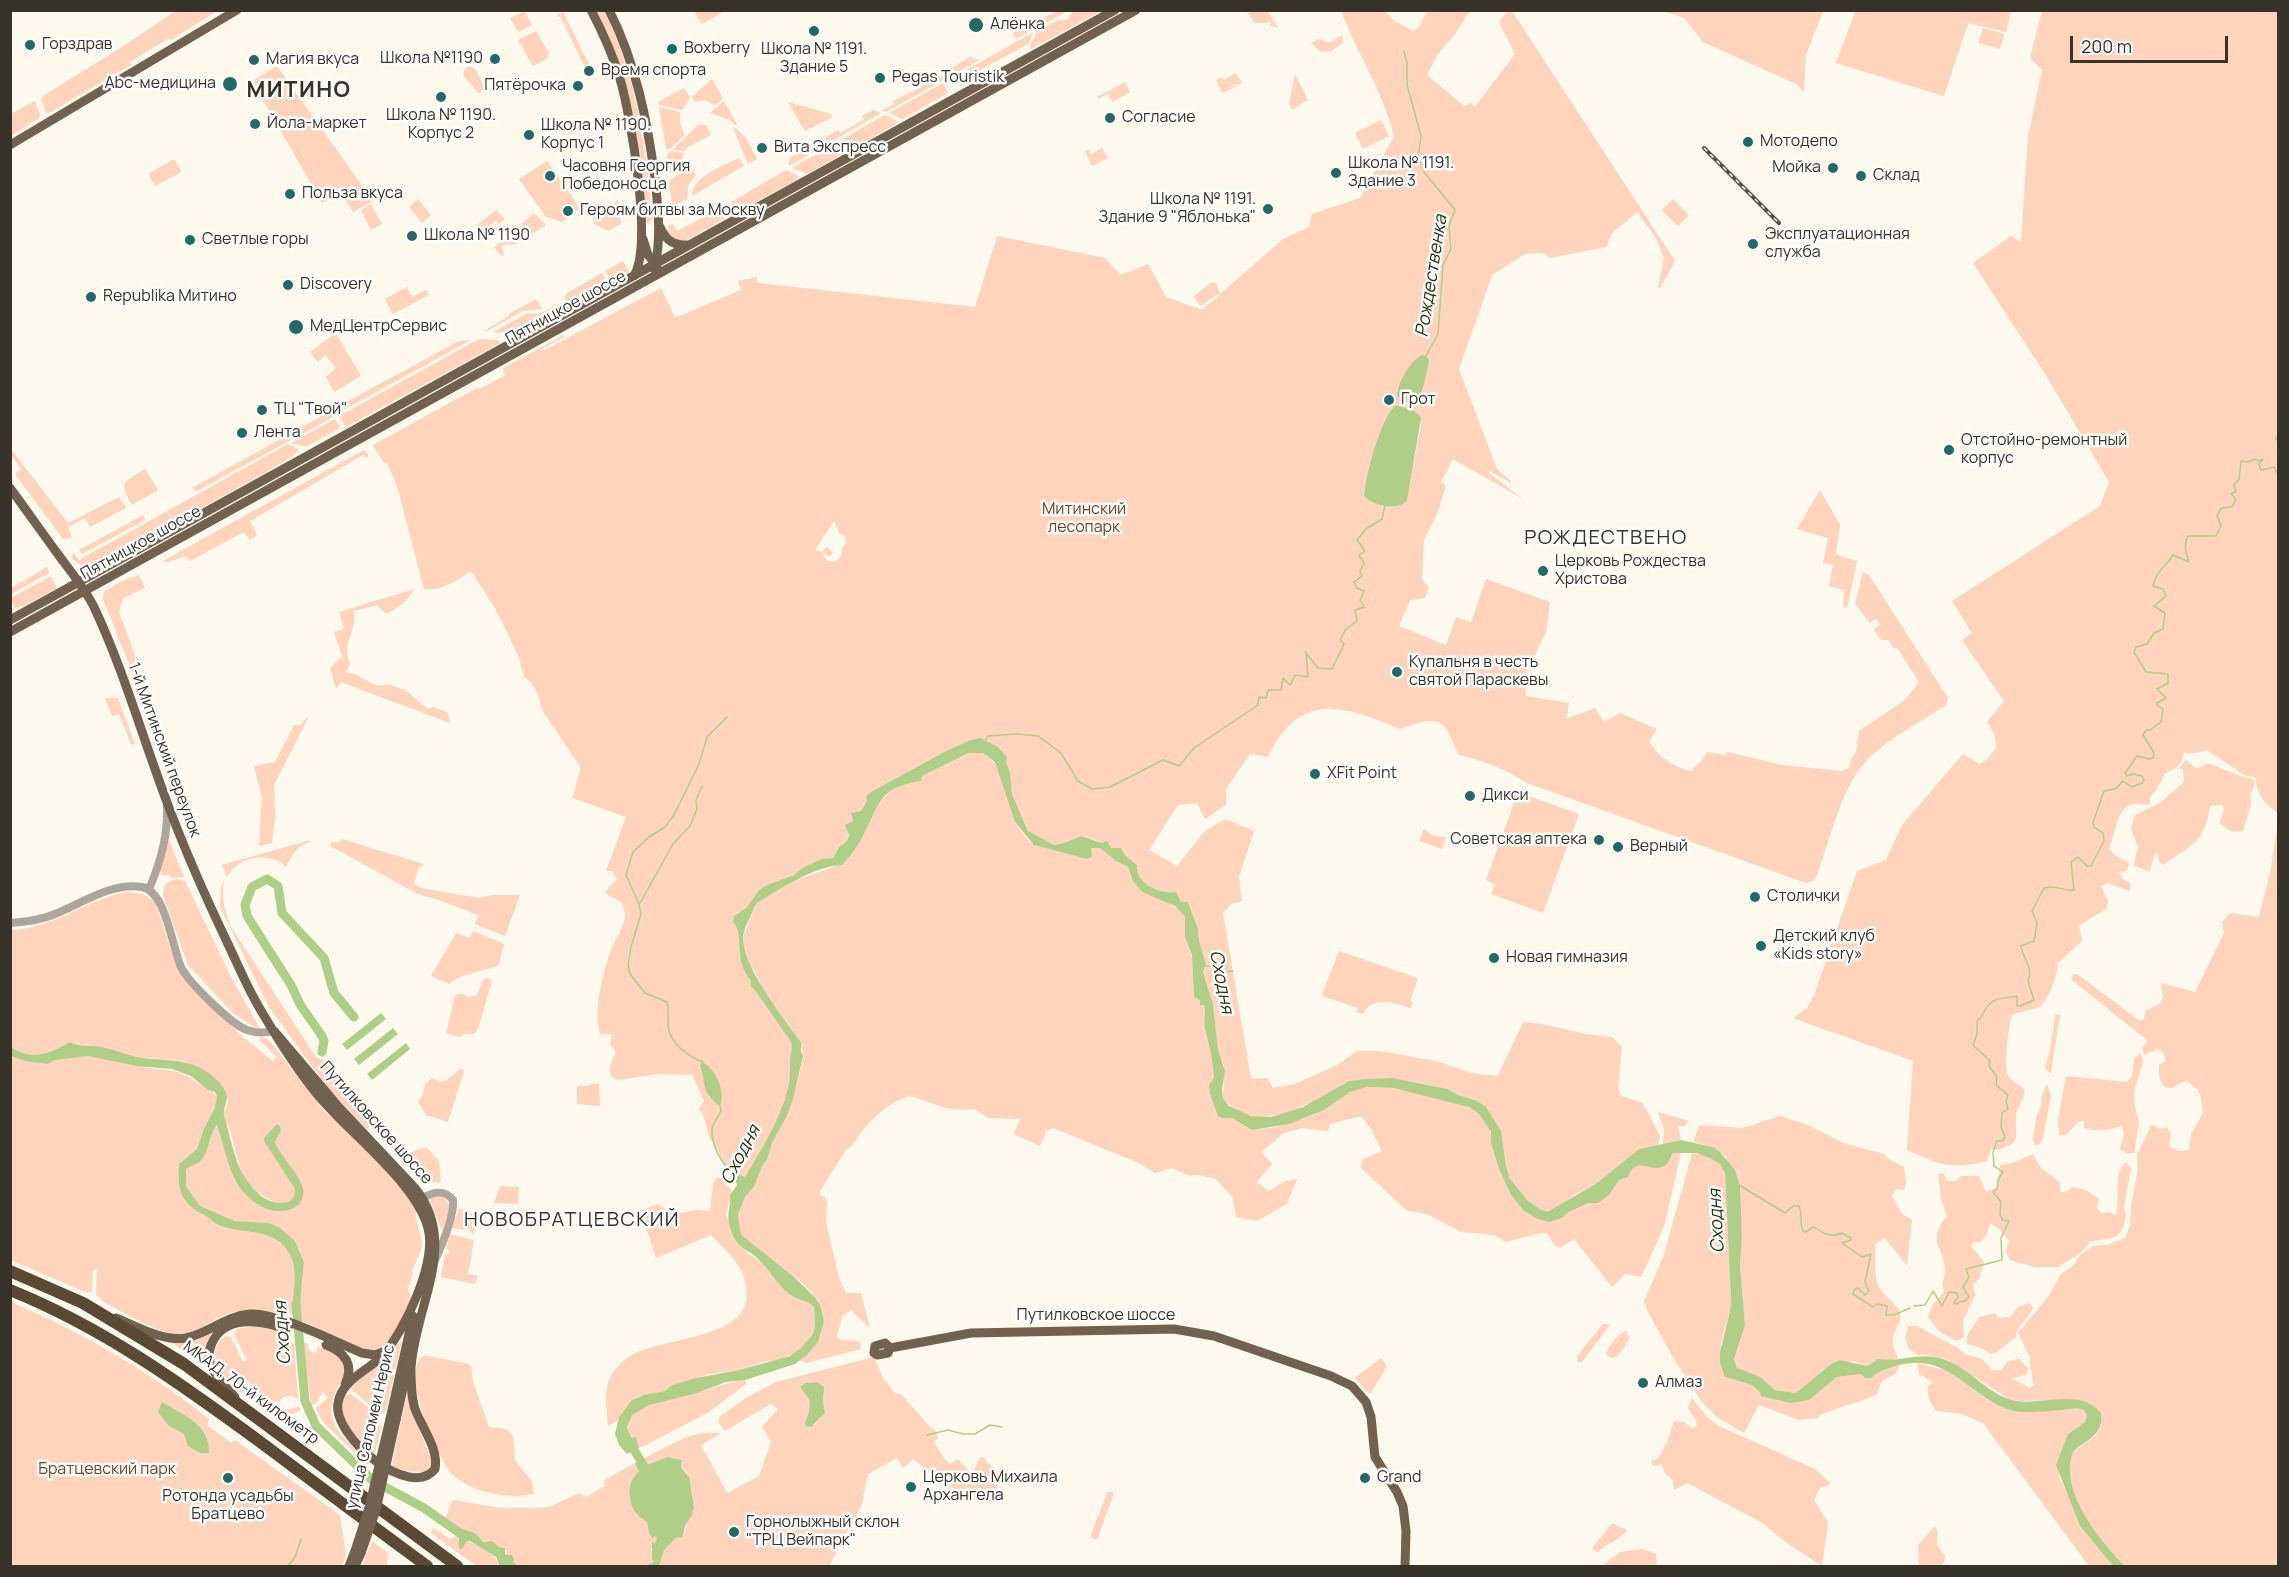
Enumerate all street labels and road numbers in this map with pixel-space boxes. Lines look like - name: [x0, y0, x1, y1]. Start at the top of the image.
- street label: Пятницкое шоссе: [502, 267, 630, 349]
- street label: Пятницкое шоссе: [77, 502, 205, 584]
- street label: 1-й Митинский переулок: [123, 660, 205, 840]
- street label: Путилковское шоссе: [316, 1058, 436, 1188]
- street label: Путилковское шоссе: [1017, 1306, 1175, 1326]
- street label: МКАД, 70-й километр: [179, 1337, 323, 1449]
- street label: улица Саломеи Нерис: [343, 1343, 399, 1511]

